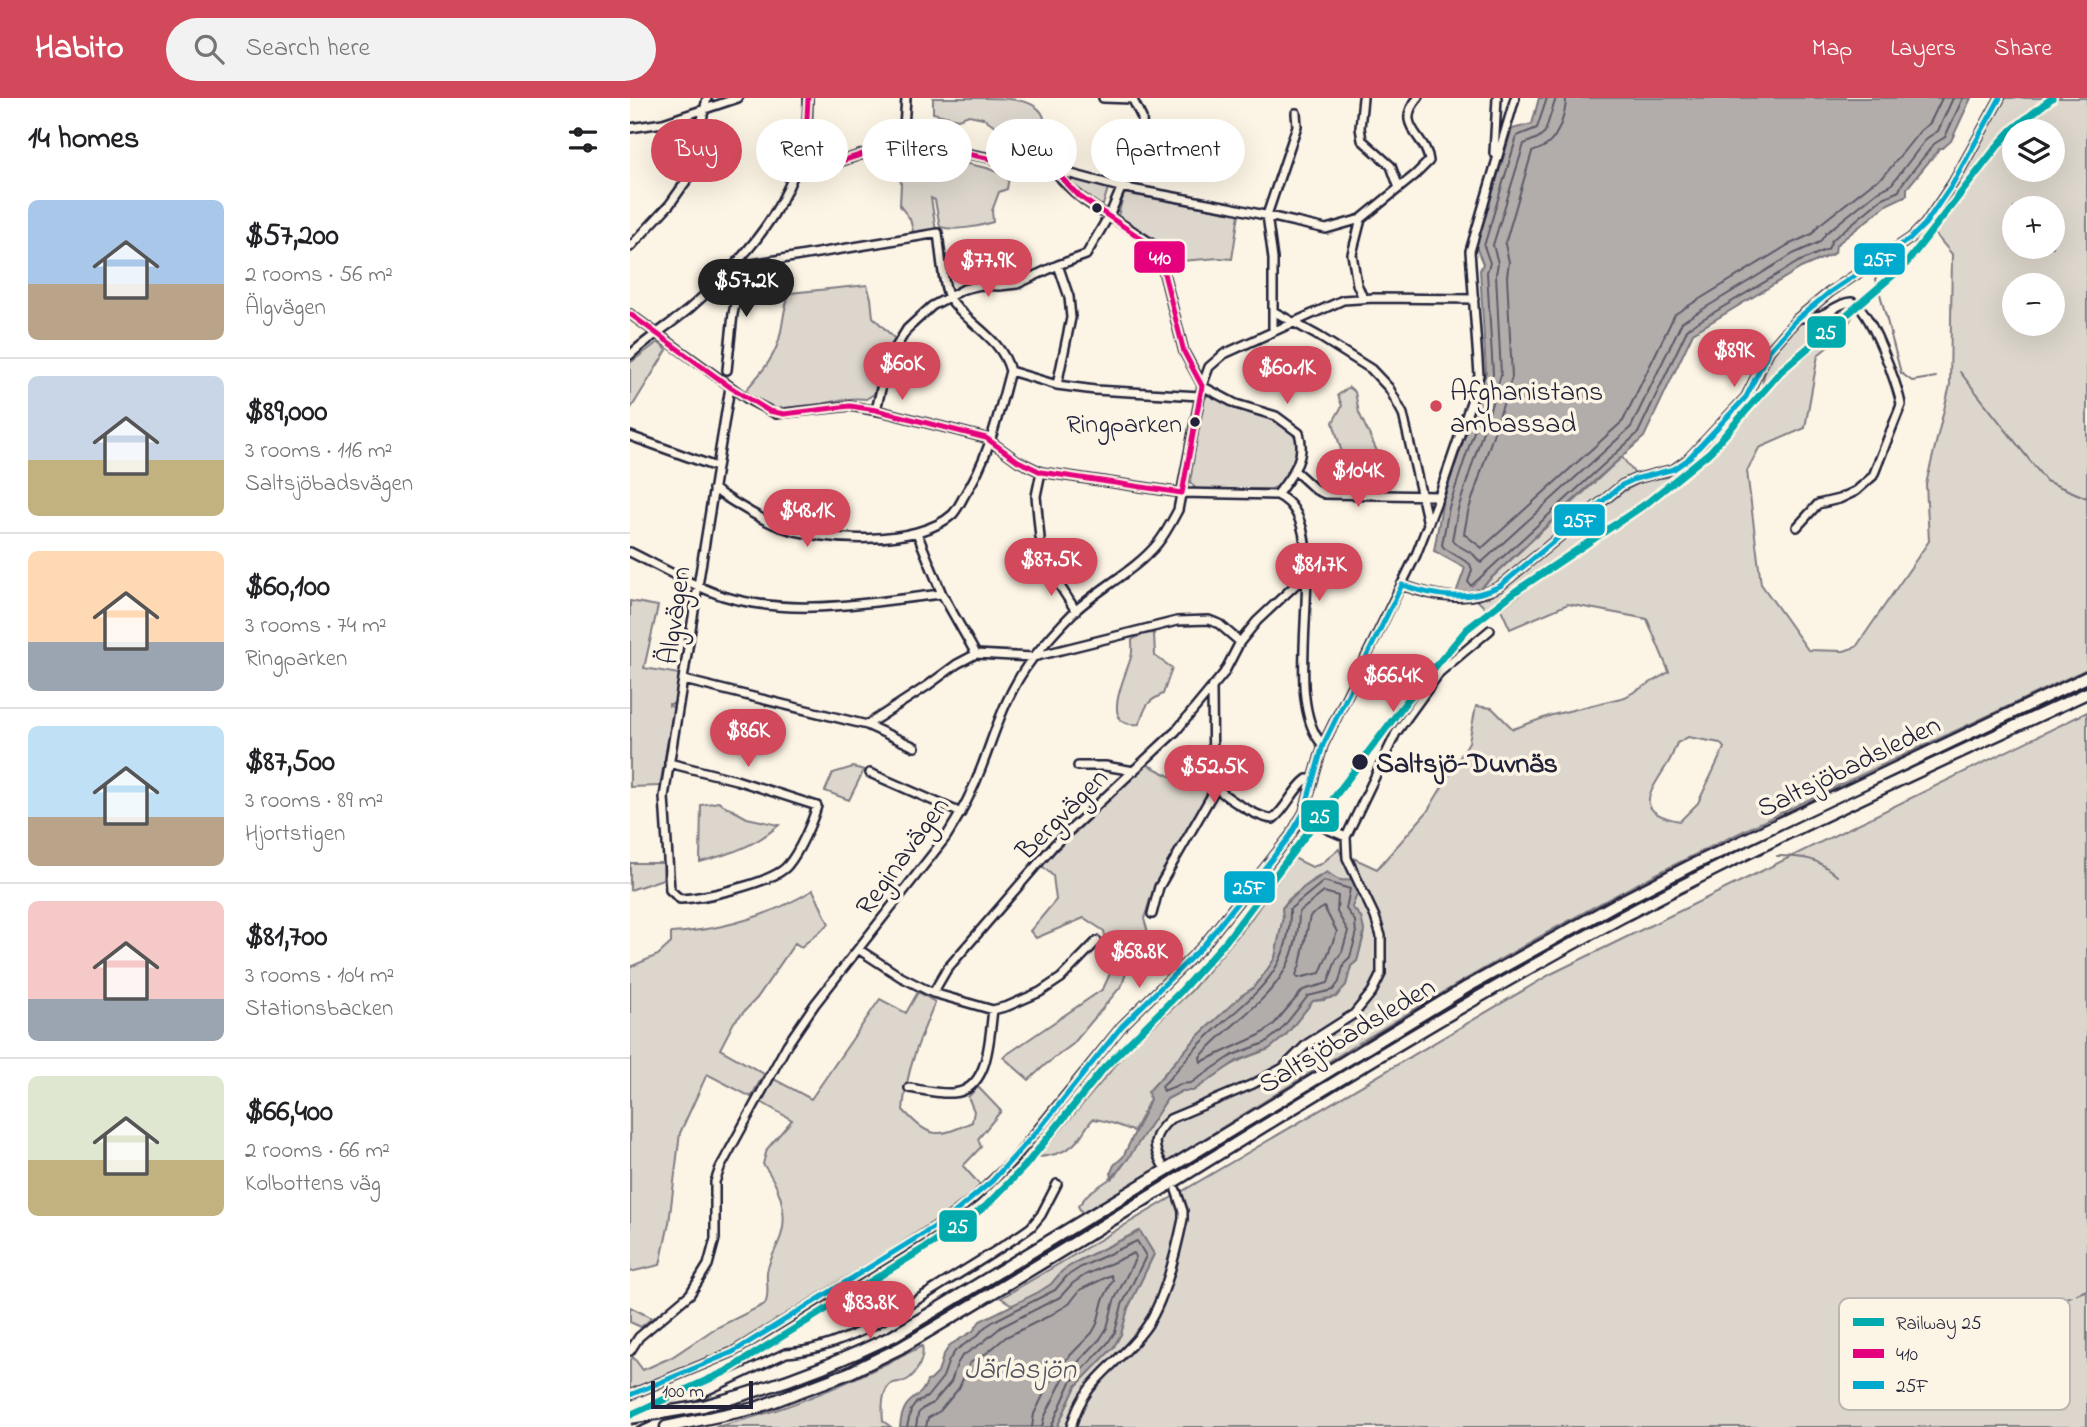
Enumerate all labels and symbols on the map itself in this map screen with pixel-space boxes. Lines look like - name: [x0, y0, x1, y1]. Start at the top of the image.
- unlabelled marker: [1090, 201, 1104, 215]
- pin: $77.9K: [931, 240, 1045, 299]
- line badge: 410: [1133, 240, 1186, 274]
- line badge: 25F: [1853, 242, 1906, 276]
- text: 410: [1149, 246, 1172, 273]
- text: 25F: [1863, 248, 1897, 275]
- pin: $57.2K: [689, 260, 803, 319]
- line badge: 25: [1806, 315, 1847, 349]
- text: 25: [1815, 321, 1836, 348]
- pin: $89K: [1693, 330, 1775, 389]
- pin: $60K: [861, 342, 943, 402]
- pin: $60.1K: [1230, 346, 1344, 406]
- place label: Afghanistans ambassad: [1450, 373, 1603, 446]
- marker: Afghanistans ambassad: [1428, 398, 1444, 414]
- place label: Ringparken: [1066, 407, 1182, 445]
- marker: Ringparken: [1188, 415, 1202, 429]
- pin: $104K: [1309, 450, 1407, 509]
- pin: $48.1K: [750, 490, 864, 549]
- line badge: 25F: [1553, 503, 1606, 537]
- text: 25F: [1563, 509, 1597, 536]
- pin: $87.5K: [994, 538, 1108, 598]
- pin: $81.7K: [1262, 544, 1376, 603]
- street label: Älgvägen: [649, 564, 704, 667]
- pin: $66.4K: [1336, 654, 1450, 714]
- street label: Saltsjöbadsleden: [1751, 706, 1948, 830]
- pin: $86K: [707, 710, 789, 769]
- place label: Saltsjö-Duvnäs: [1376, 745, 1558, 786]
- pin: $52.5K: [1157, 746, 1271, 805]
- marker: Saltsjö-Duvnäs: [1350, 752, 1370, 772]
- street label: Bergvägen: [1007, 760, 1119, 872]
- street label: Reginavägen: [847, 789, 961, 925]
- line badge: 25: [1300, 799, 1340, 833]
- text: 25: [1309, 805, 1330, 832]
- line badge: 25F: [1223, 870, 1276, 904]
- text: 25F: [1232, 876, 1266, 903]
- pin: $68.8K: [1082, 930, 1196, 990]
- street label: Saltsjöbadsleden: [1252, 968, 1444, 1106]
- line badge: 25: [938, 1209, 978, 1243]
- text: 25: [947, 1215, 968, 1242]
- pin: $83.8K: [813, 1282, 927, 1341]
- legend: [1839, 1298, 2070, 1410]
- text: Railway 25: [1896, 1311, 1982, 1339]
- text: 410: [1896, 1342, 1918, 1369]
- water label: Järlasjön: [964, 1349, 1077, 1393]
- text: 25F: [1896, 1374, 1929, 1401]
- scale bar: [651, 1378, 752, 1410]

